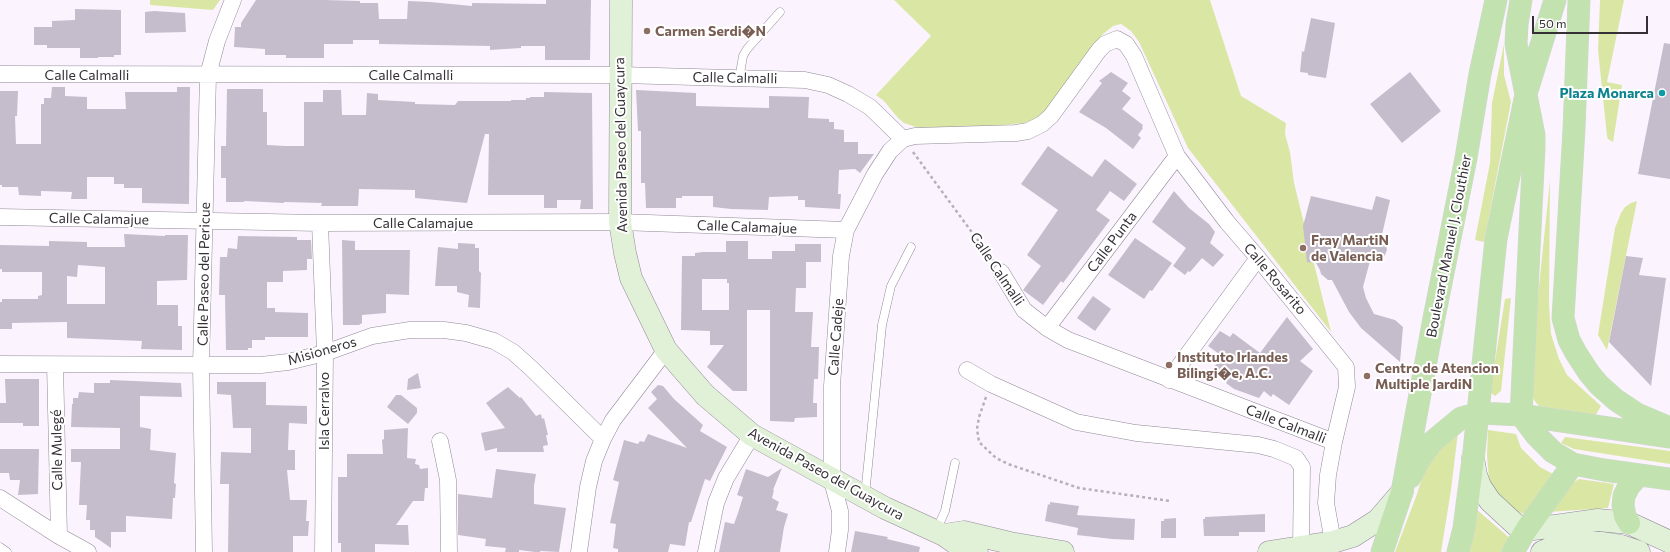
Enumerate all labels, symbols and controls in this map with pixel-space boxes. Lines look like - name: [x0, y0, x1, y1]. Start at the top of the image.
- scale bar: [1534, 8, 1650, 34]
- text: 50 m: [1539, 16, 1567, 30]
- place label: Carmen Serdi�N: [655, 23, 766, 39]
- marker: Carmen Serdi�N: [642, 26, 652, 36]
- street label: Avenida Paseo del Guaycura: [611, 57, 631, 233]
- street label: Calle Calmalli: [45, 67, 129, 83]
- street label: Calle Calmalli: [369, 67, 453, 83]
- street label: Calle Calmalli: [692, 69, 778, 87]
- place label: Plaza Monarca: [1559, 85, 1654, 101]
- marker: Plaza Monarca: [1657, 88, 1667, 98]
- street label: Boulevard Manuel J. Clouthier: [1423, 153, 1475, 339]
- street label: Calle Paseo del Pericue: [194, 202, 214, 346]
- street label: Calle Punta: [1084, 208, 1140, 276]
- street label: Calle Calamajue: [49, 210, 149, 228]
- street label: Calle Calamajue: [373, 215, 473, 231]
- street label: Calle Calamajue: [697, 217, 797, 237]
- street label: Calle Calmalli: [966, 229, 1028, 309]
- place label: Fray MartiN de Valencia: [1311, 232, 1389, 264]
- street label: Calle Rosarito: [1240, 240, 1310, 318]
- marker: Fray MartiN de Valencia: [1298, 243, 1308, 253]
- street label: Calle Cadeje: [825, 298, 847, 376]
- street label: Misioneros: [286, 333, 358, 369]
- place label: Instituto Irlandes Bilingi�e, A.C.: [1177, 349, 1288, 382]
- marker: Instituto Irlandes Bilingi�e, A.C.: [1164, 360, 1174, 370]
- place label: Centro de Atencion Multiple JardiN: [1375, 360, 1499, 392]
- marker: Centro de Atencion Multiple JardiN: [1362, 371, 1372, 381]
- street label: Isla Cerralvo: [316, 372, 332, 450]
- street label: Calle Calmalli: [1243, 401, 1329, 447]
- street label: Calle Mulegé: [48, 409, 66, 491]
- street label: Avenida Paseo del Guaycura: [745, 424, 907, 524]

